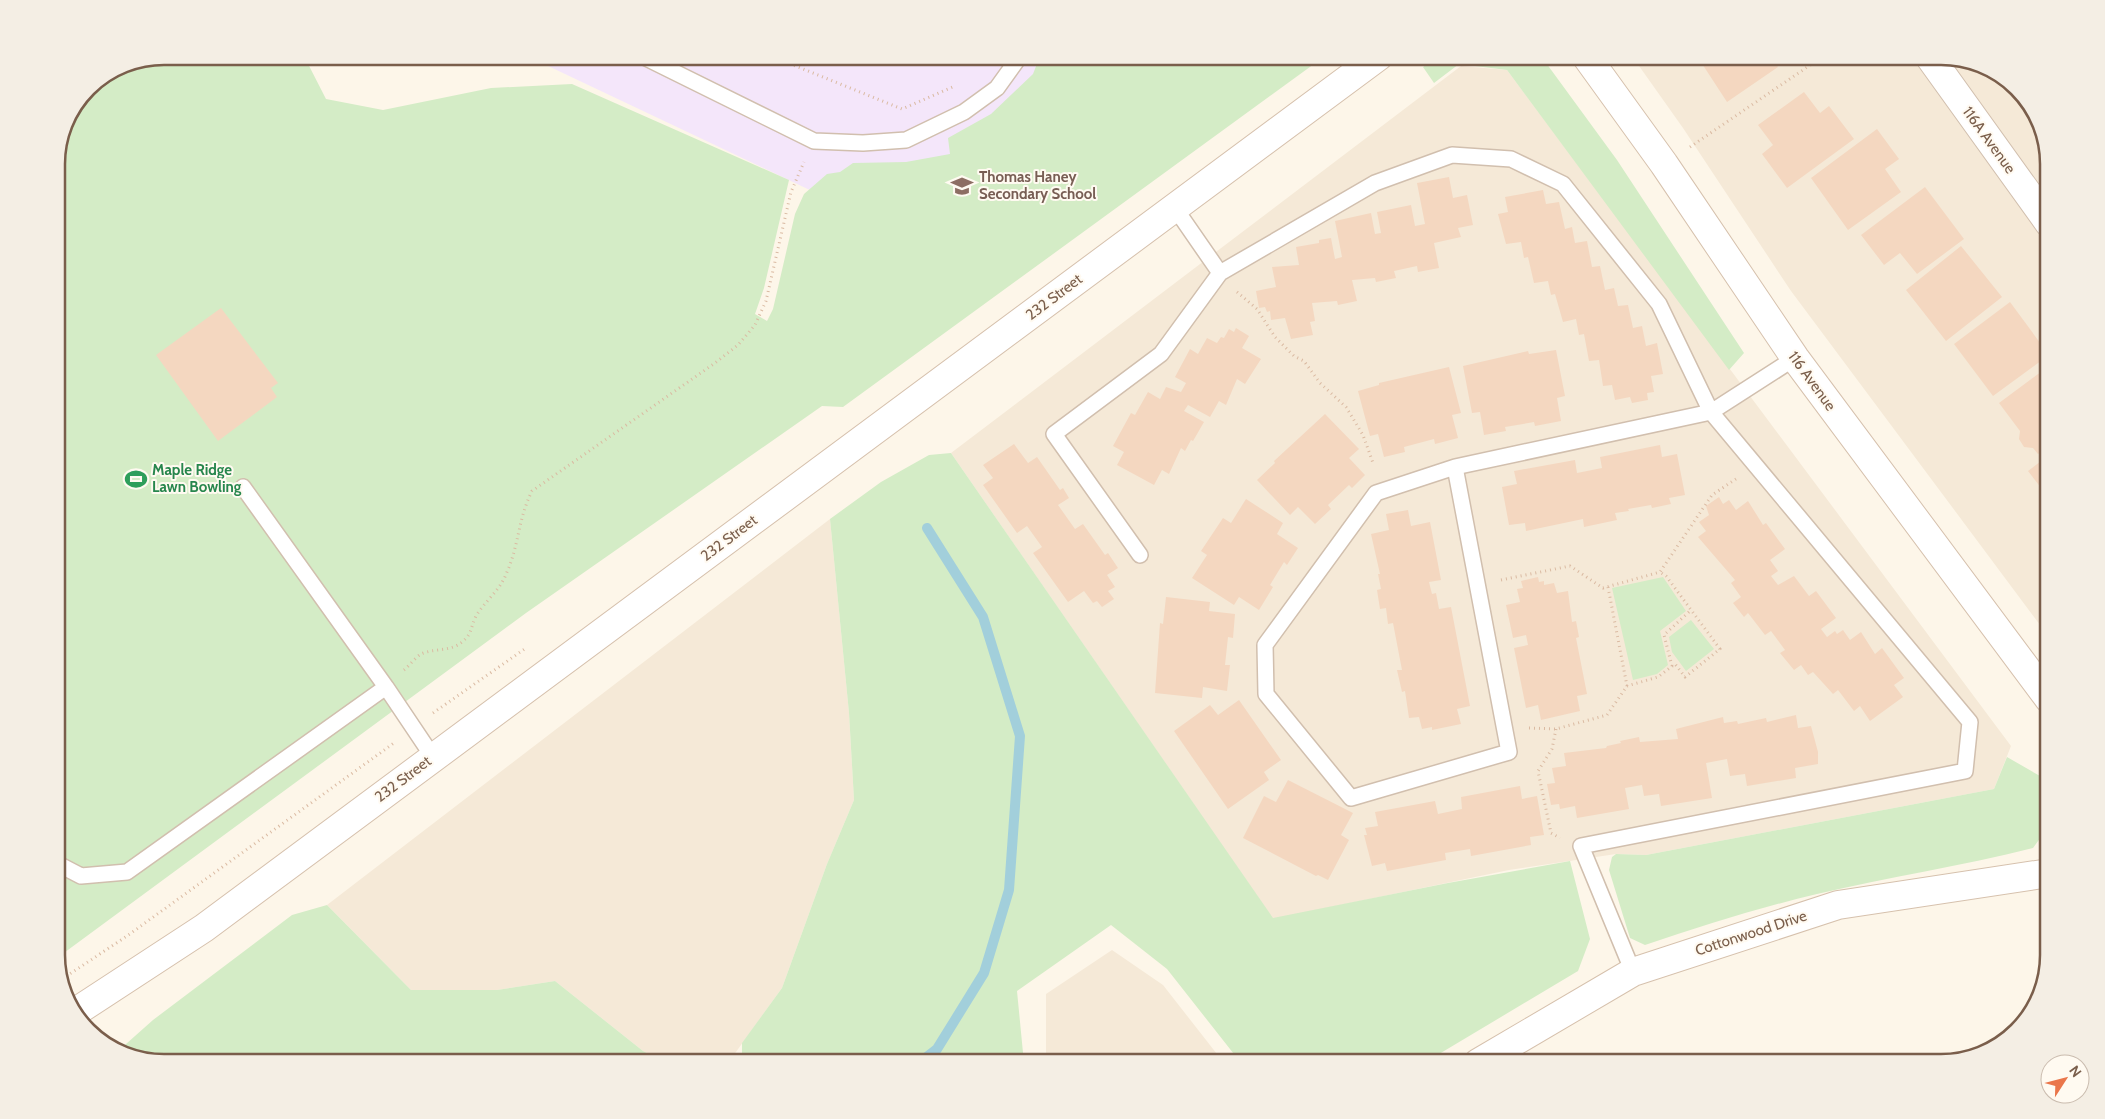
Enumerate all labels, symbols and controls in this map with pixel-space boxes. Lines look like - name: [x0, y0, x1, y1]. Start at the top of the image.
- street label: 116A Avenue: [1959, 103, 2020, 177]
- place label: Thomas Haney Secondary School: [979, 168, 1096, 203]
- school or university icon: Thomas Haney Secondary School: [949, 173, 975, 199]
- street label: 232 Street: [1022, 270, 1086, 324]
- street label: 116 Avenue: [1784, 348, 1840, 415]
- place label: Maple Ridge Lawn Bowling: [152, 461, 242, 496]
- sports icon: Maple Ridge Lawn Bowling: [123, 466, 149, 492]
- street label: 232 Street: [697, 511, 761, 565]
- street label: 232 Street: [371, 752, 435, 806]
- street label: Cottonwood Drive: [1693, 906, 1809, 960]
- north arrow: [2040, 1054, 2090, 1104]
- text: N: [2065, 1062, 2086, 1081]

